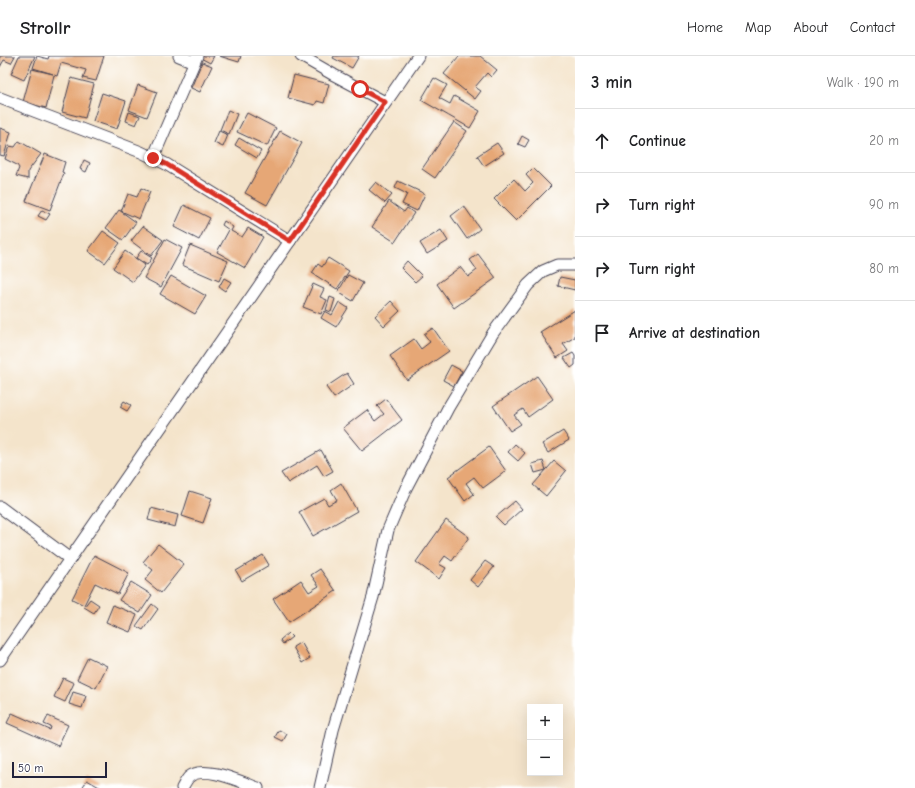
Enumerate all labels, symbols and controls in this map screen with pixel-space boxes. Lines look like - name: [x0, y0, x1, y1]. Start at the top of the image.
- text: Strollr: [20, 17, 70, 39]
- text: Home: [687, 19, 723, 36]
- text: Map: [745, 19, 771, 36]
- text: About: [793, 19, 828, 36]
- text: Contact: [850, 19, 895, 36]
- text: 3 min: [591, 73, 632, 92]
- text: Walk · 190 m: [827, 75, 899, 90]
- route start: [351, 80, 369, 98]
- icon: ahead: [591, 130, 613, 152]
- text: Continue: [629, 132, 686, 150]
- text: 20 m: [869, 133, 899, 148]
- route end: [144, 149, 162, 167]
- icon: right: [591, 194, 613, 216]
- text: Turn right: [629, 196, 695, 214]
- text: 90 m: [869, 197, 899, 212]
- icon: right: [591, 258, 613, 280]
- text: Turn right: [629, 260, 695, 278]
- text: 80 m: [869, 261, 899, 276]
- icon: arrive: [591, 322, 613, 344]
- text: Arrive at destination: [629, 324, 760, 342]
- map controls: [527, 704, 563, 776]
- button: +: [527, 704, 563, 740]
- button: −: [527, 740, 563, 776]
- scale bar: [12, 760, 107, 779]
- text: 50 m: [18, 762, 43, 775]

